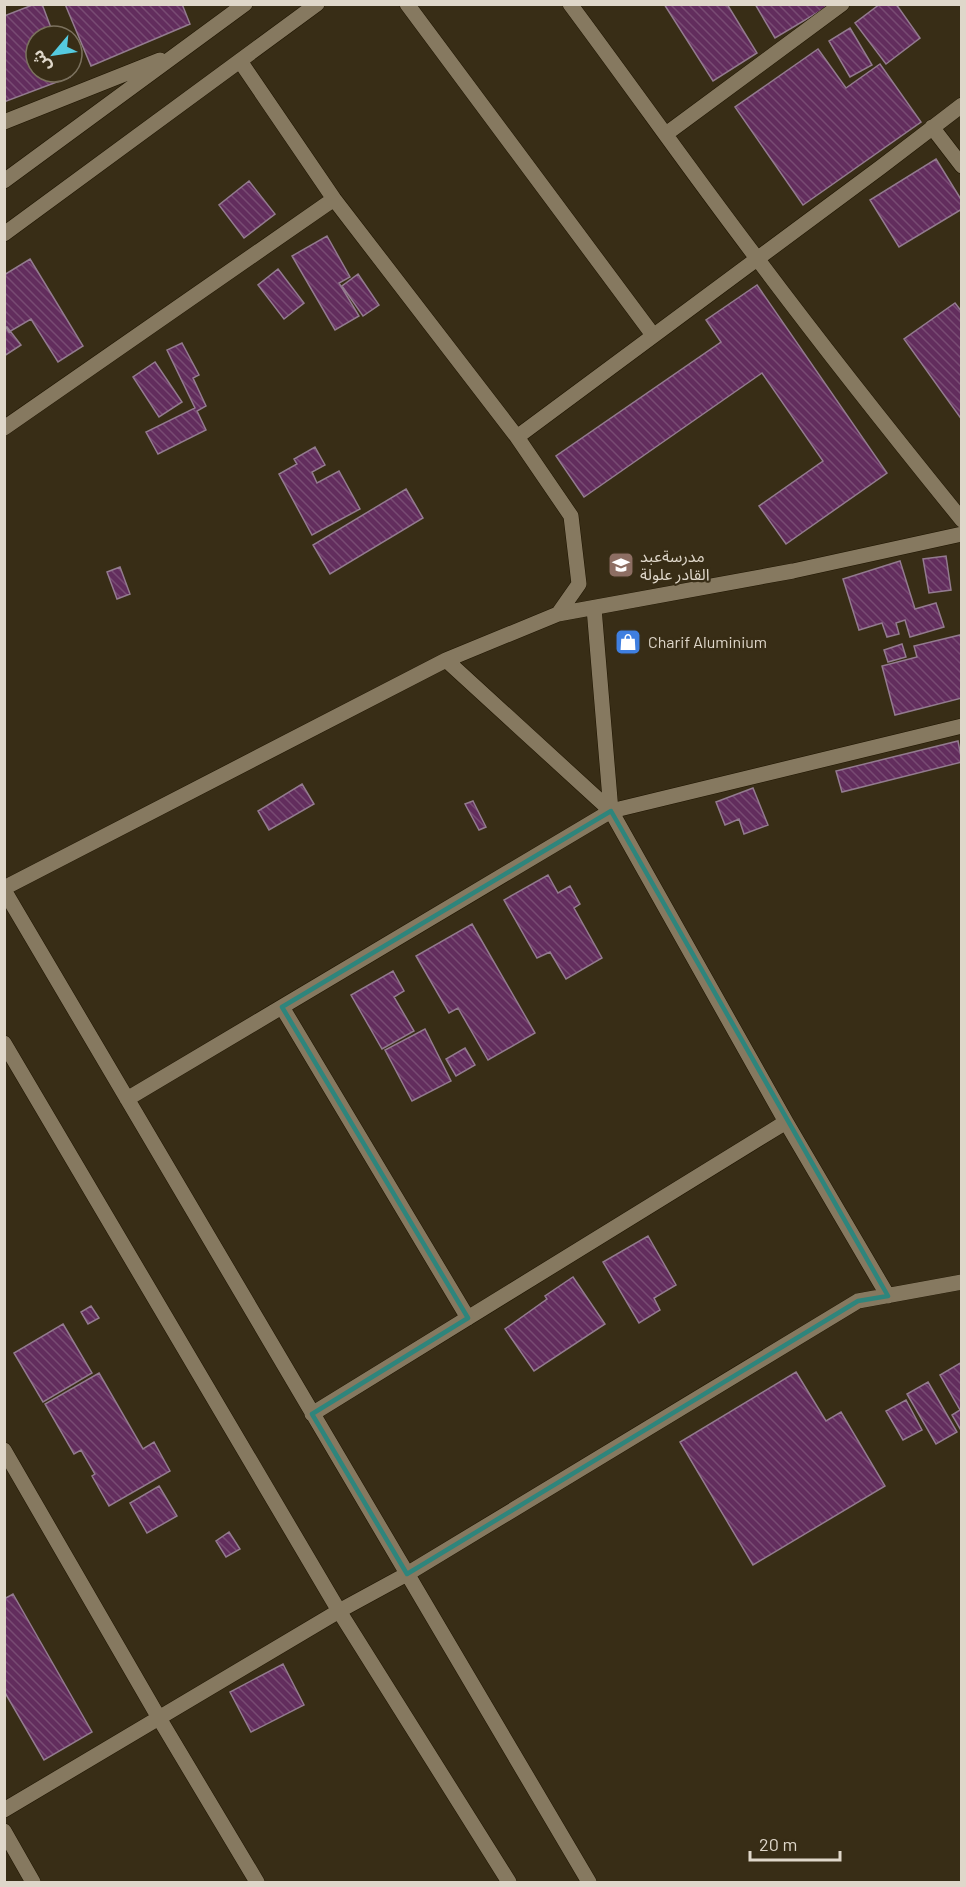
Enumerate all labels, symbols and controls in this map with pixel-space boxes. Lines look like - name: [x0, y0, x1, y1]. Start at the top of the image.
- north arrow: [24, 24, 84, 84]
- text: ش: [27, 47, 55, 76]
- place label: مدرسةعبد القادر علولة: [640, 546, 710, 584]
- school or university icon: مدرسةعبد القادر علولة: [606, 550, 636, 580]
- shop icon: Charif Aluminium: [613, 627, 643, 657]
- place label: Charif Aluminium: [648, 632, 767, 651]
- scale bar: [750, 1824, 840, 1862]
- text: 20 m: [759, 1833, 797, 1855]

